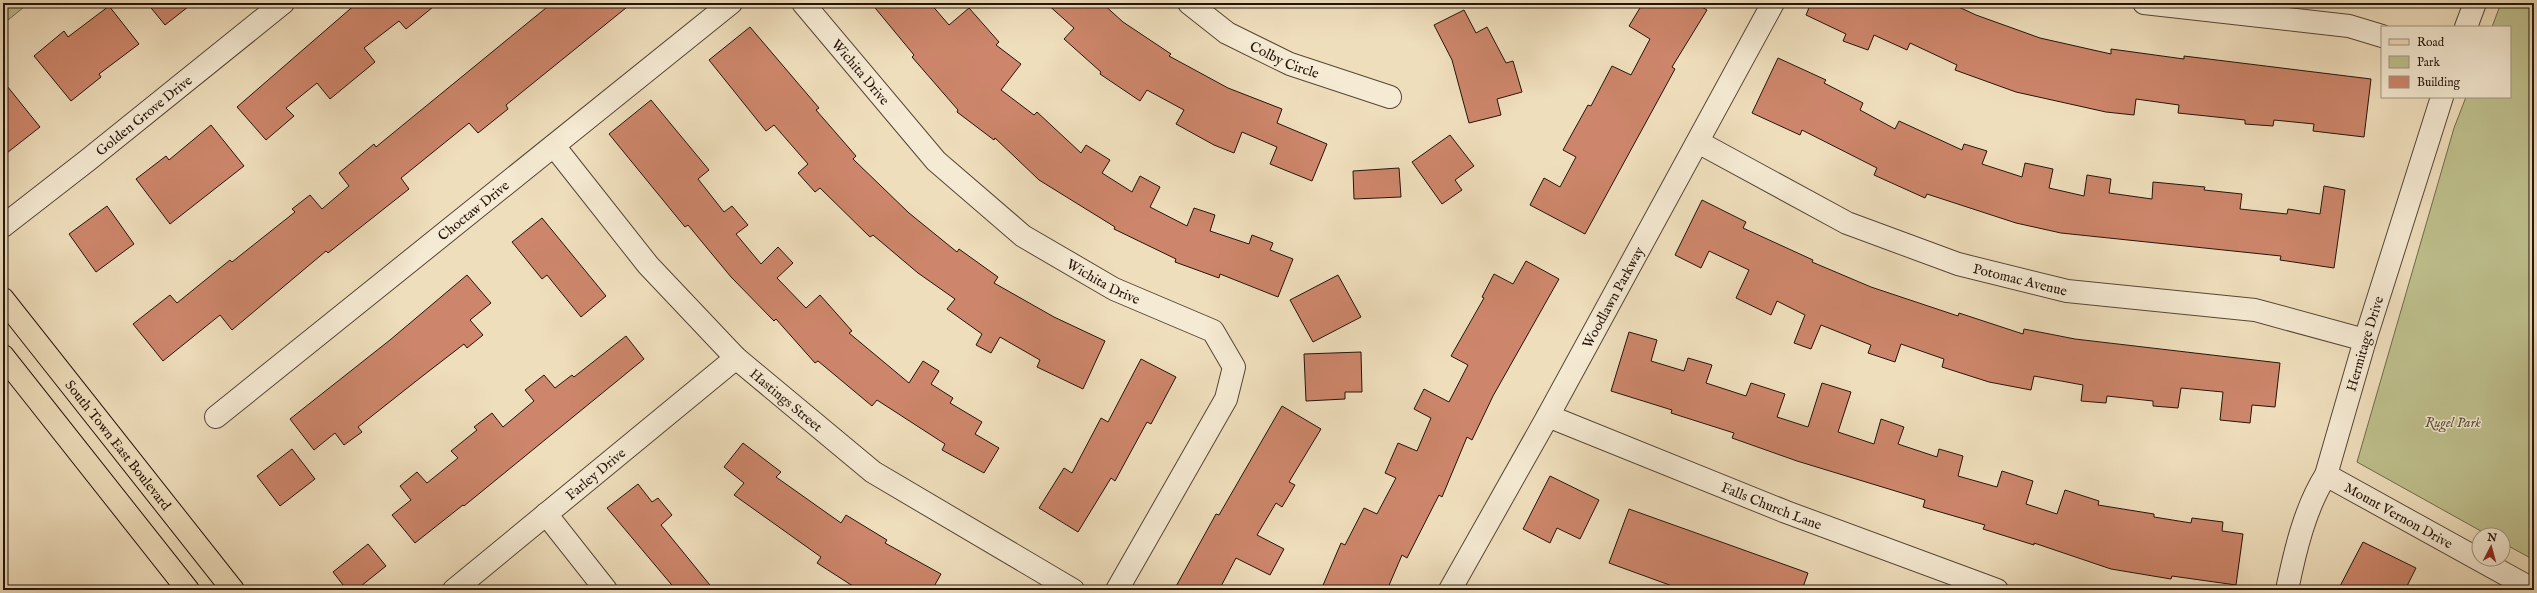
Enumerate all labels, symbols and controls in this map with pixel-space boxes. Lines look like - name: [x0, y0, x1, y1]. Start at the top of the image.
- legend: [2381, 26, 2511, 98]
- text: Road: [2417, 35, 2445, 50]
- street label: Wichita Drive: [827, 36, 893, 110]
- street label: Colby Circle: [1247, 38, 1322, 83]
- text: Park: [2417, 55, 2440, 70]
- street label: Golden Grove Drive: [92, 71, 197, 160]
- text: Building: [2417, 75, 2461, 90]
- street label: Choctaw Drive: [434, 177, 514, 245]
- street label: Woodlawn Parkway: [1579, 244, 1649, 352]
- street label: Wichita Drive: [1063, 255, 1143, 309]
- street label: Potomac Avenue: [1971, 260, 2070, 301]
- street label: Hermitage Drive: [2343, 293, 2389, 394]
- street label: Hastings Street: [745, 365, 826, 436]
- street label: South Town East Boulevard: [61, 377, 175, 515]
- park label: Rugel Park: [2425, 414, 2481, 433]
- street label: Farley Drive: [562, 444, 630, 505]
- street label: Falls Church Lane: [1718, 479, 1825, 535]
- street label: Mount Vernon Drive: [2341, 479, 2456, 554]
- north arrow: [2471, 527, 2511, 567]
- text: N: [2485, 530, 2498, 546]

